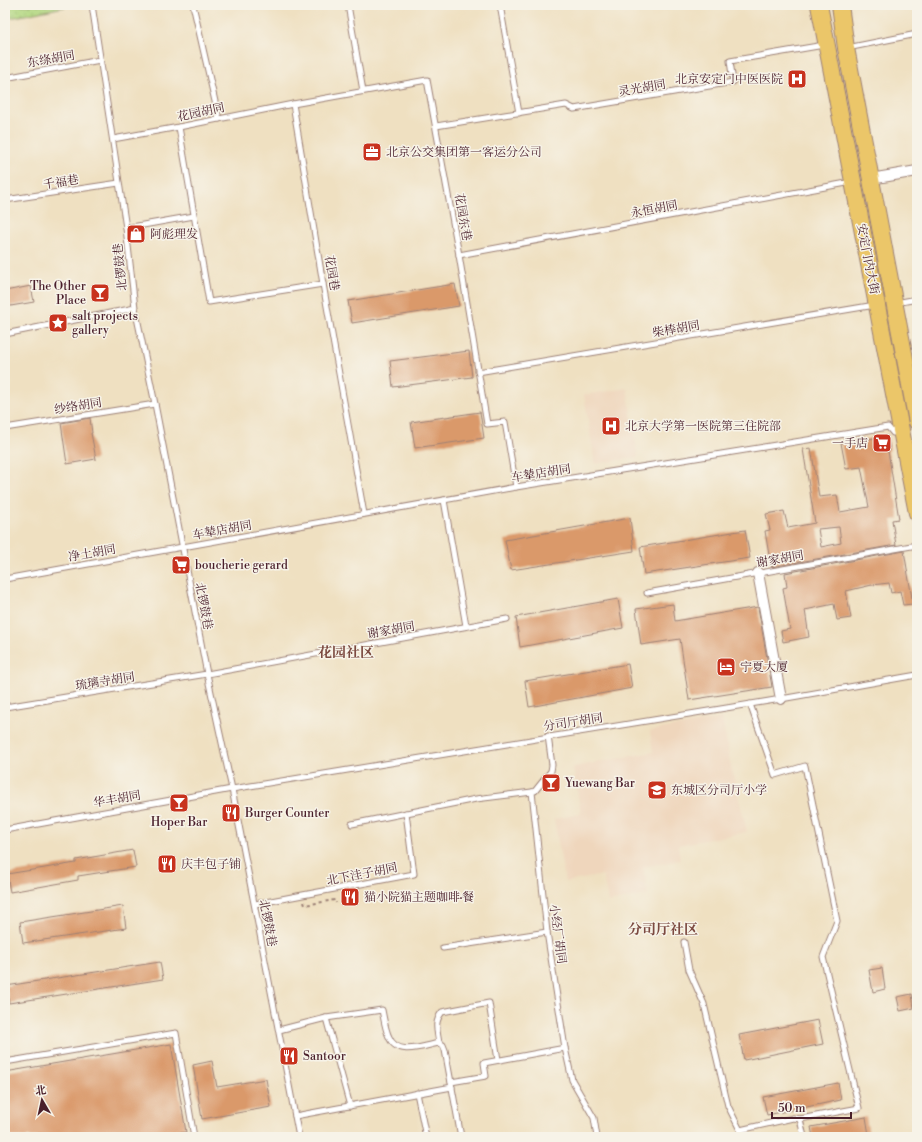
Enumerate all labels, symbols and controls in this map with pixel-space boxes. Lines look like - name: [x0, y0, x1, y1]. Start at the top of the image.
- street label: 东绦胡同: [26, 48, 76, 71]
- hospital icon: 北京安定门中医医院: [786, 68, 808, 90]
- place label: 北京安定门中医医院: [675, 72, 783, 87]
- street label: 灵光胡同: [617, 77, 667, 100]
- street label: 花园胡同: [176, 100, 226, 125]
- office icon: 北京公交集团第一客运分公司: [361, 141, 383, 163]
- place label: 北京公交集团第一客运分公司: [386, 145, 542, 160]
- street label: 千福巷: [42, 172, 80, 193]
- street label: 花园东巷: [451, 192, 474, 242]
- street label: 永恒胡同: [629, 198, 679, 221]
- street label: 安定门内大街: [853, 222, 882, 297]
- shop icon: 阿彪理发: [125, 223, 147, 245]
- place label: 阿彪理发: [150, 227, 198, 242]
- street label: 北锣鼓巷: [111, 242, 130, 292]
- street label: 花园巷: [321, 254, 342, 292]
- place label: The Other Place: [30, 279, 86, 308]
- bar icon: The Other Place: [89, 282, 111, 304]
- place label: salt projects gallery: [72, 309, 138, 338]
- place icon: salt projects gallery: [47, 312, 69, 334]
- street label: 柴棒胡同: [651, 318, 701, 341]
- street label: 纱络胡同: [53, 395, 103, 418]
- hospital icon: 北京大学第一医院第三住院部: [600, 415, 622, 437]
- place label: 北京大学第一医院第三住院部: [625, 419, 781, 434]
- supermarket icon: 一手店: [871, 432, 893, 454]
- place label: 一手店: [832, 436, 868, 451]
- street label: 车辇店胡同: [510, 461, 572, 486]
- street label: 车辇店胡同: [191, 518, 253, 543]
- street label: 净土胡同: [67, 542, 117, 565]
- street label: 谢家胡同: [755, 548, 805, 571]
- supermarket icon: boucherie gerard: [170, 554, 192, 576]
- place label: boucherie gerard: [195, 558, 288, 573]
- street label: 北锣鼓巷: [192, 581, 215, 631]
- street label: 谢家胡同: [366, 619, 416, 642]
- district label: 花园社区: [318, 644, 374, 662]
- hotel icon: 宁夏大厦: [715, 656, 737, 678]
- place label: 宁夏大厦: [740, 660, 788, 675]
- street label: 琉璃寺胡同: [74, 669, 136, 694]
- street label: 分司厅胡同: [542, 710, 604, 735]
- bar icon: Yuewang Bar: [540, 772, 562, 794]
- place label: Yuewang Bar: [564, 776, 635, 791]
- school or university icon: 东城区分司厅小学: [646, 779, 668, 801]
- place label: 东城区分司厅小学: [671, 783, 767, 798]
- street label: 华丰胡同: [92, 788, 142, 811]
- bar icon: Hoper Bar: [168, 792, 190, 814]
- restaurant icon: Burger Counter: [220, 802, 242, 824]
- place label: Burger Counter: [244, 806, 330, 821]
- place label: Hoper Bar: [151, 815, 207, 830]
- restaurant icon: 庆丰包子铺: [156, 853, 178, 875]
- place label: 庆丰包子铺: [181, 857, 241, 872]
- street label: 北下洼子胡同: [325, 860, 399, 889]
- restaurant icon: 猫小院猫主题咖啡·餐: [339, 886, 361, 908]
- place label: 猫小院猫主题咖啡·餐: [364, 890, 474, 905]
- street label: 北锣鼓巷: [256, 898, 279, 948]
- street label: 小经厂胡同: [546, 903, 569, 965]
- district label: 分司厅社区: [628, 921, 698, 939]
- restaurant icon: Santoor: [278, 1045, 300, 1067]
- place label: Santoor: [303, 1049, 346, 1064]
- north arrow: [22, 1080, 62, 1120]
- text: 北: [34, 1083, 47, 1099]
- scale bar: [772, 1094, 851, 1120]
- text: 50 m: [778, 1101, 806, 1116]

